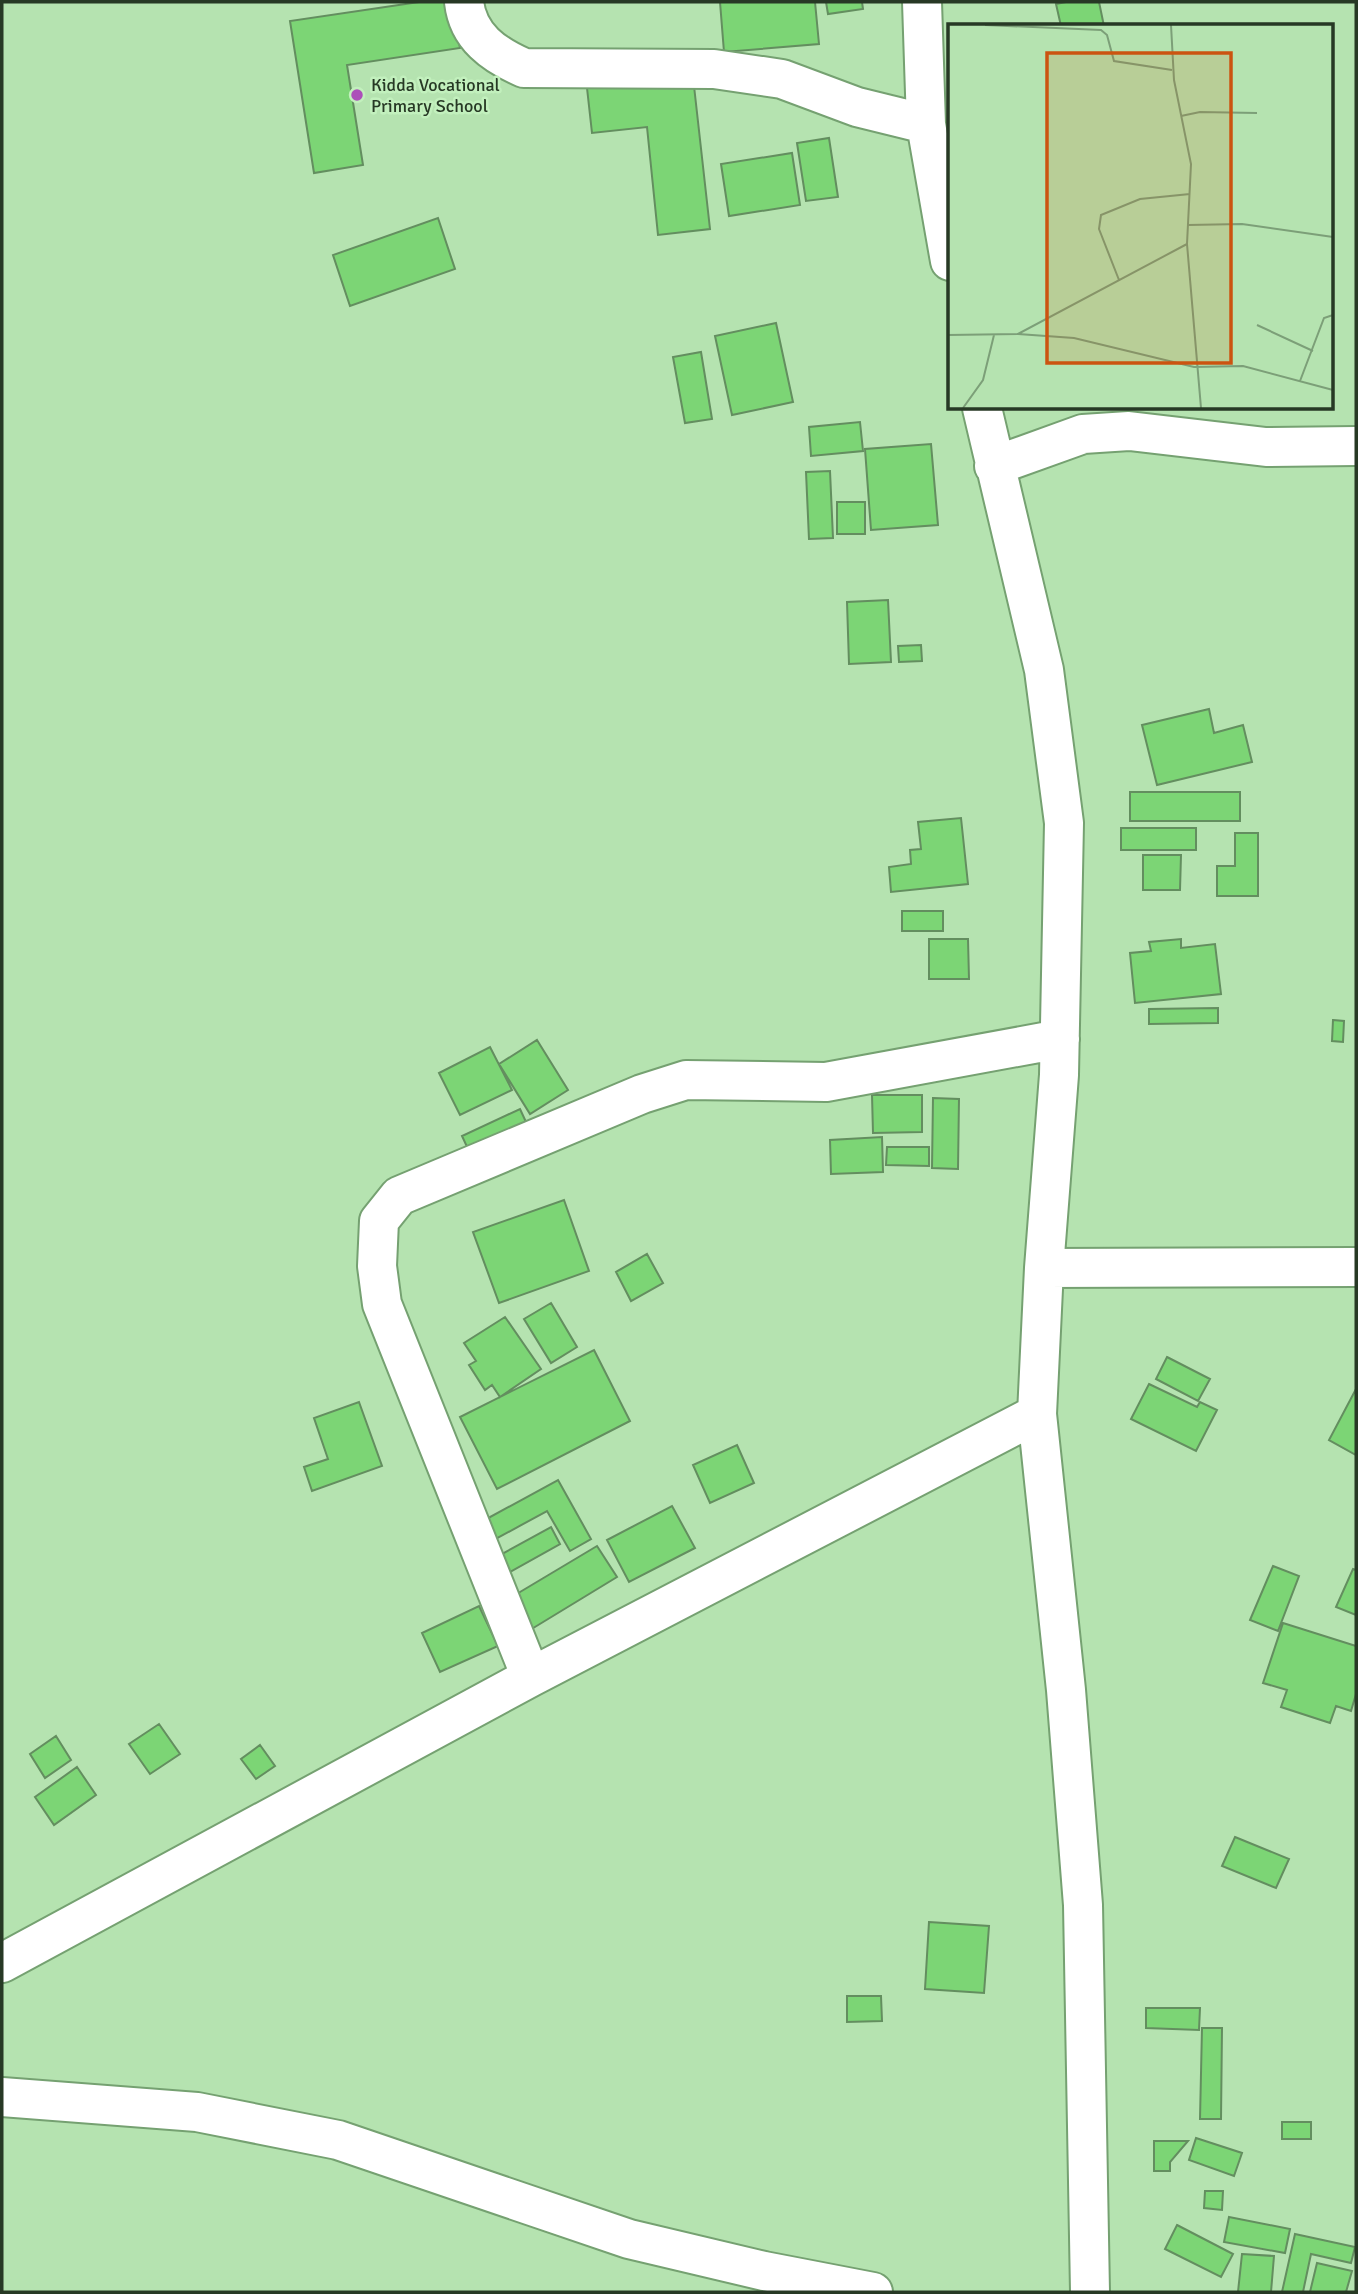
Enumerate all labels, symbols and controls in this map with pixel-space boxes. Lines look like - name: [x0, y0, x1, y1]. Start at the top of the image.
- inset map: [948, 24, 1334, 410]
- place label: Kidda Vocational Primary School: [371, 74, 500, 117]
- marker: Kidda Vocational Primary School: [349, 87, 365, 103]

